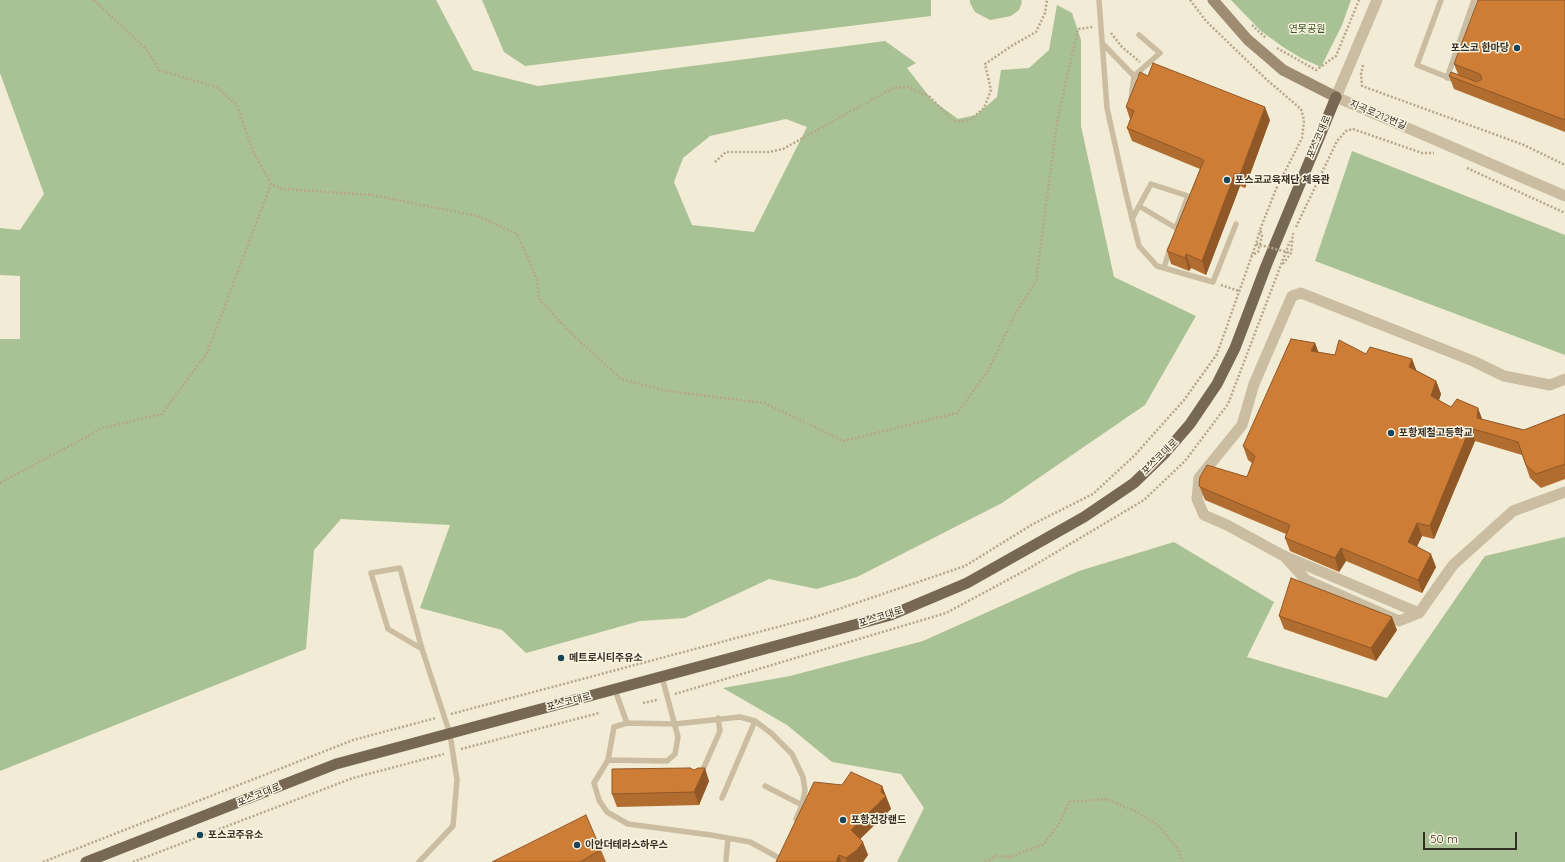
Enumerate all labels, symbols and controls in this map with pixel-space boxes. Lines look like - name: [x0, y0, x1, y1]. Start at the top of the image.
- park label: 연못공원: [1289, 23, 1325, 35]
- place label: 포스코 한마당: [1451, 42, 1509, 54]
- marker: 포스코 한마당: [1512, 43, 1522, 53]
- street label: 지곡로212번길: [1348, 98, 1408, 132]
- street label: 포스코대로: [1304, 113, 1334, 161]
- place label: 포스코교육재단 체육관: [1235, 174, 1330, 186]
- marker: 포스코교육재단 체육관: [1222, 175, 1232, 185]
- place label: 포항제철고등학교: [1399, 427, 1473, 439]
- marker: 포항제철고등학교: [1386, 428, 1396, 438]
- street label: 포스코대로: [1139, 436, 1181, 478]
- street label: 포스코대로: [857, 604, 905, 630]
- place label: 메트로시티주유소: [569, 652, 643, 664]
- marker: 메트로시티주유소: [556, 653, 566, 663]
- street label: 포스코대로: [545, 690, 593, 714]
- street label: 포스코대로: [235, 781, 283, 809]
- place label: 포항건강랜드: [851, 814, 906, 826]
- marker: 포항건강랜드: [838, 815, 848, 825]
- scale bar: [1425, 824, 1519, 850]
- place label: 포스코주유소: [208, 829, 263, 841]
- marker: 포스코주유소: [195, 830, 205, 840]
- text: 50 m: [1430, 831, 1458, 846]
- place label: 이안더테라스하우스: [585, 839, 668, 851]
- marker: 이안더테라스하우스: [572, 840, 582, 850]

